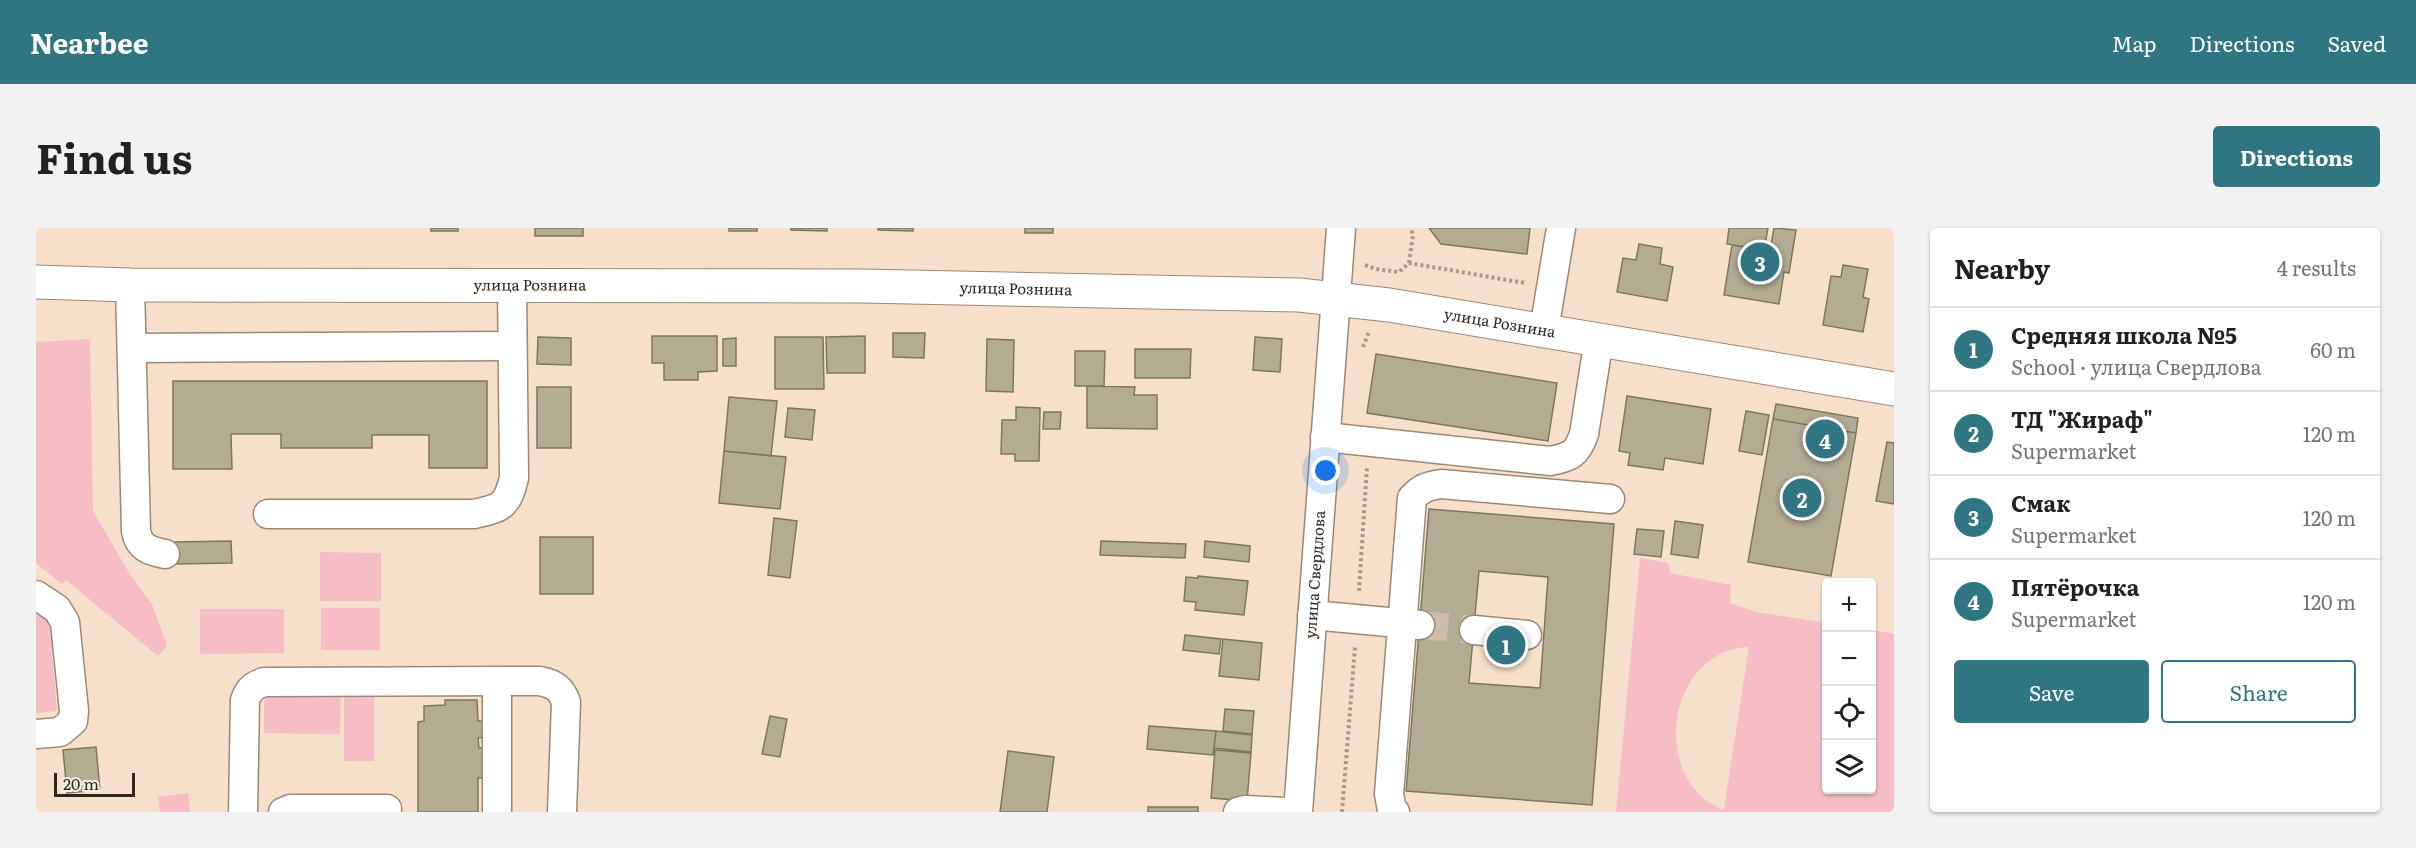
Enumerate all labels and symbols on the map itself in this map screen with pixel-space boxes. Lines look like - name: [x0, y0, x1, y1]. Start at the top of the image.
- pin: 3: [1740, 240, 1780, 285]
- street label: улица Рознина: [474, 272, 587, 296]
- street label: улица Рознина: [959, 275, 1073, 300]
- street label: улица Рознина: [1443, 301, 1558, 343]
- pin: 4: [1806, 416, 1844, 462]
- your location: [1311, 456, 1340, 485]
- pin: 2: [1782, 476, 1822, 520]
- street label: улица Свердлова: [1298, 509, 1330, 639]
- pin: 1: [1486, 622, 1526, 668]
- scale bar: [54, 770, 135, 798]

